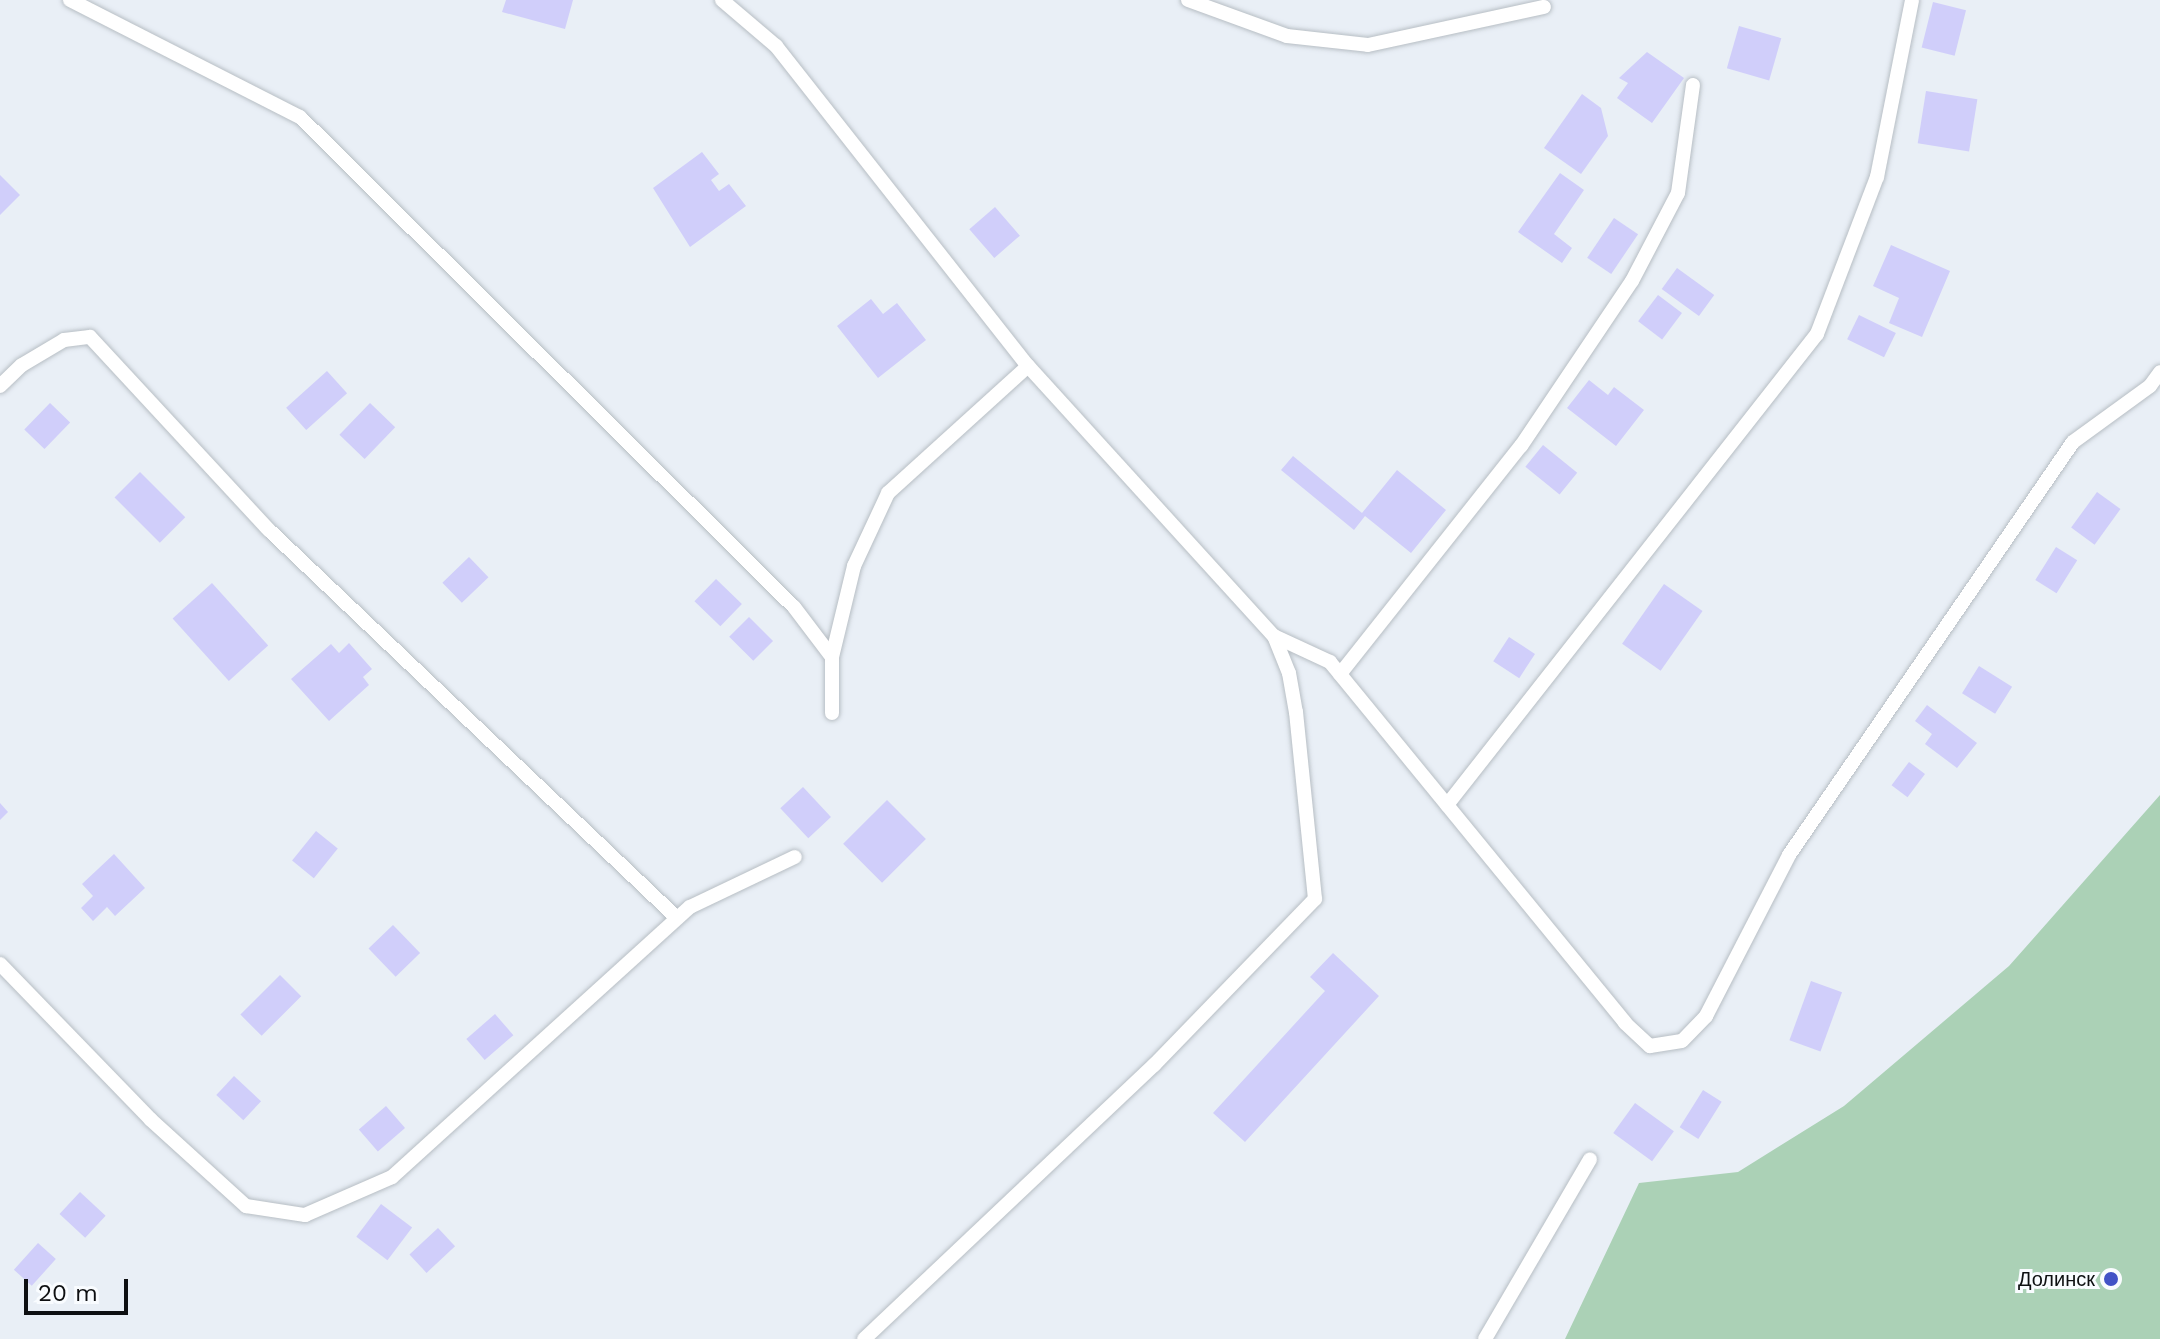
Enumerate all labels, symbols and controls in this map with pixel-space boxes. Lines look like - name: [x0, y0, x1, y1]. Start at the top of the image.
- scale bar: [28, 1263, 132, 1313]
- place label: Долинск: [2018, 1267, 2095, 1291]
- marker: Долинск: [2102, 1270, 2120, 1288]
- text: 20 m: [38, 1279, 98, 1307]

